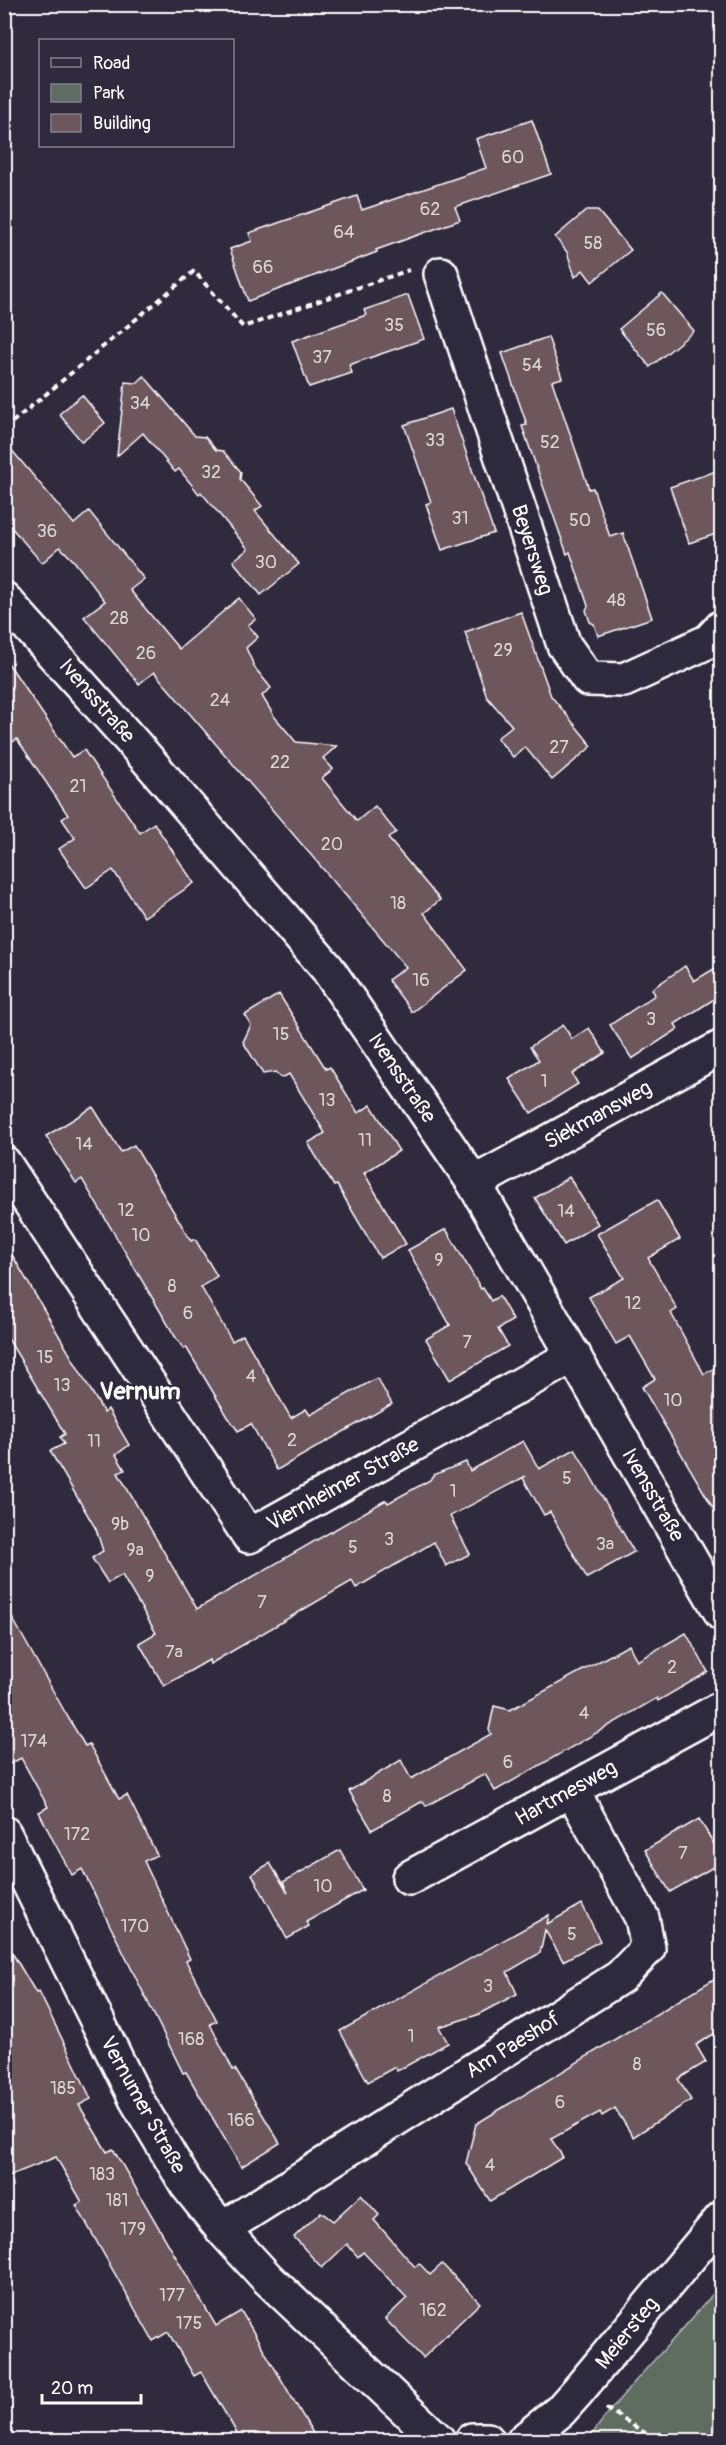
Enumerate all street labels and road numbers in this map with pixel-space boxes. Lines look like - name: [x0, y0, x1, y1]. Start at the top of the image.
- street label: Beyersweg: [505, 501, 559, 599]
- street label: Ivensstraße: [53, 653, 141, 749]
- street label: Ivensstraße: [362, 1028, 442, 1129]
- street label: Siekmansweg: [539, 1074, 657, 1156]
- street label: Viernheimer Straße: [262, 1431, 425, 1537]
- street label: Ivensstraße: [616, 1444, 691, 1547]
- street label: Hartmesweg: [510, 1754, 622, 1832]
- street label: Am Paeshof: [461, 2005, 566, 2085]
- street label: Vernumer Straße: [94, 2032, 192, 2179]
- street label: Meiersteg: [590, 2291, 664, 2375]

